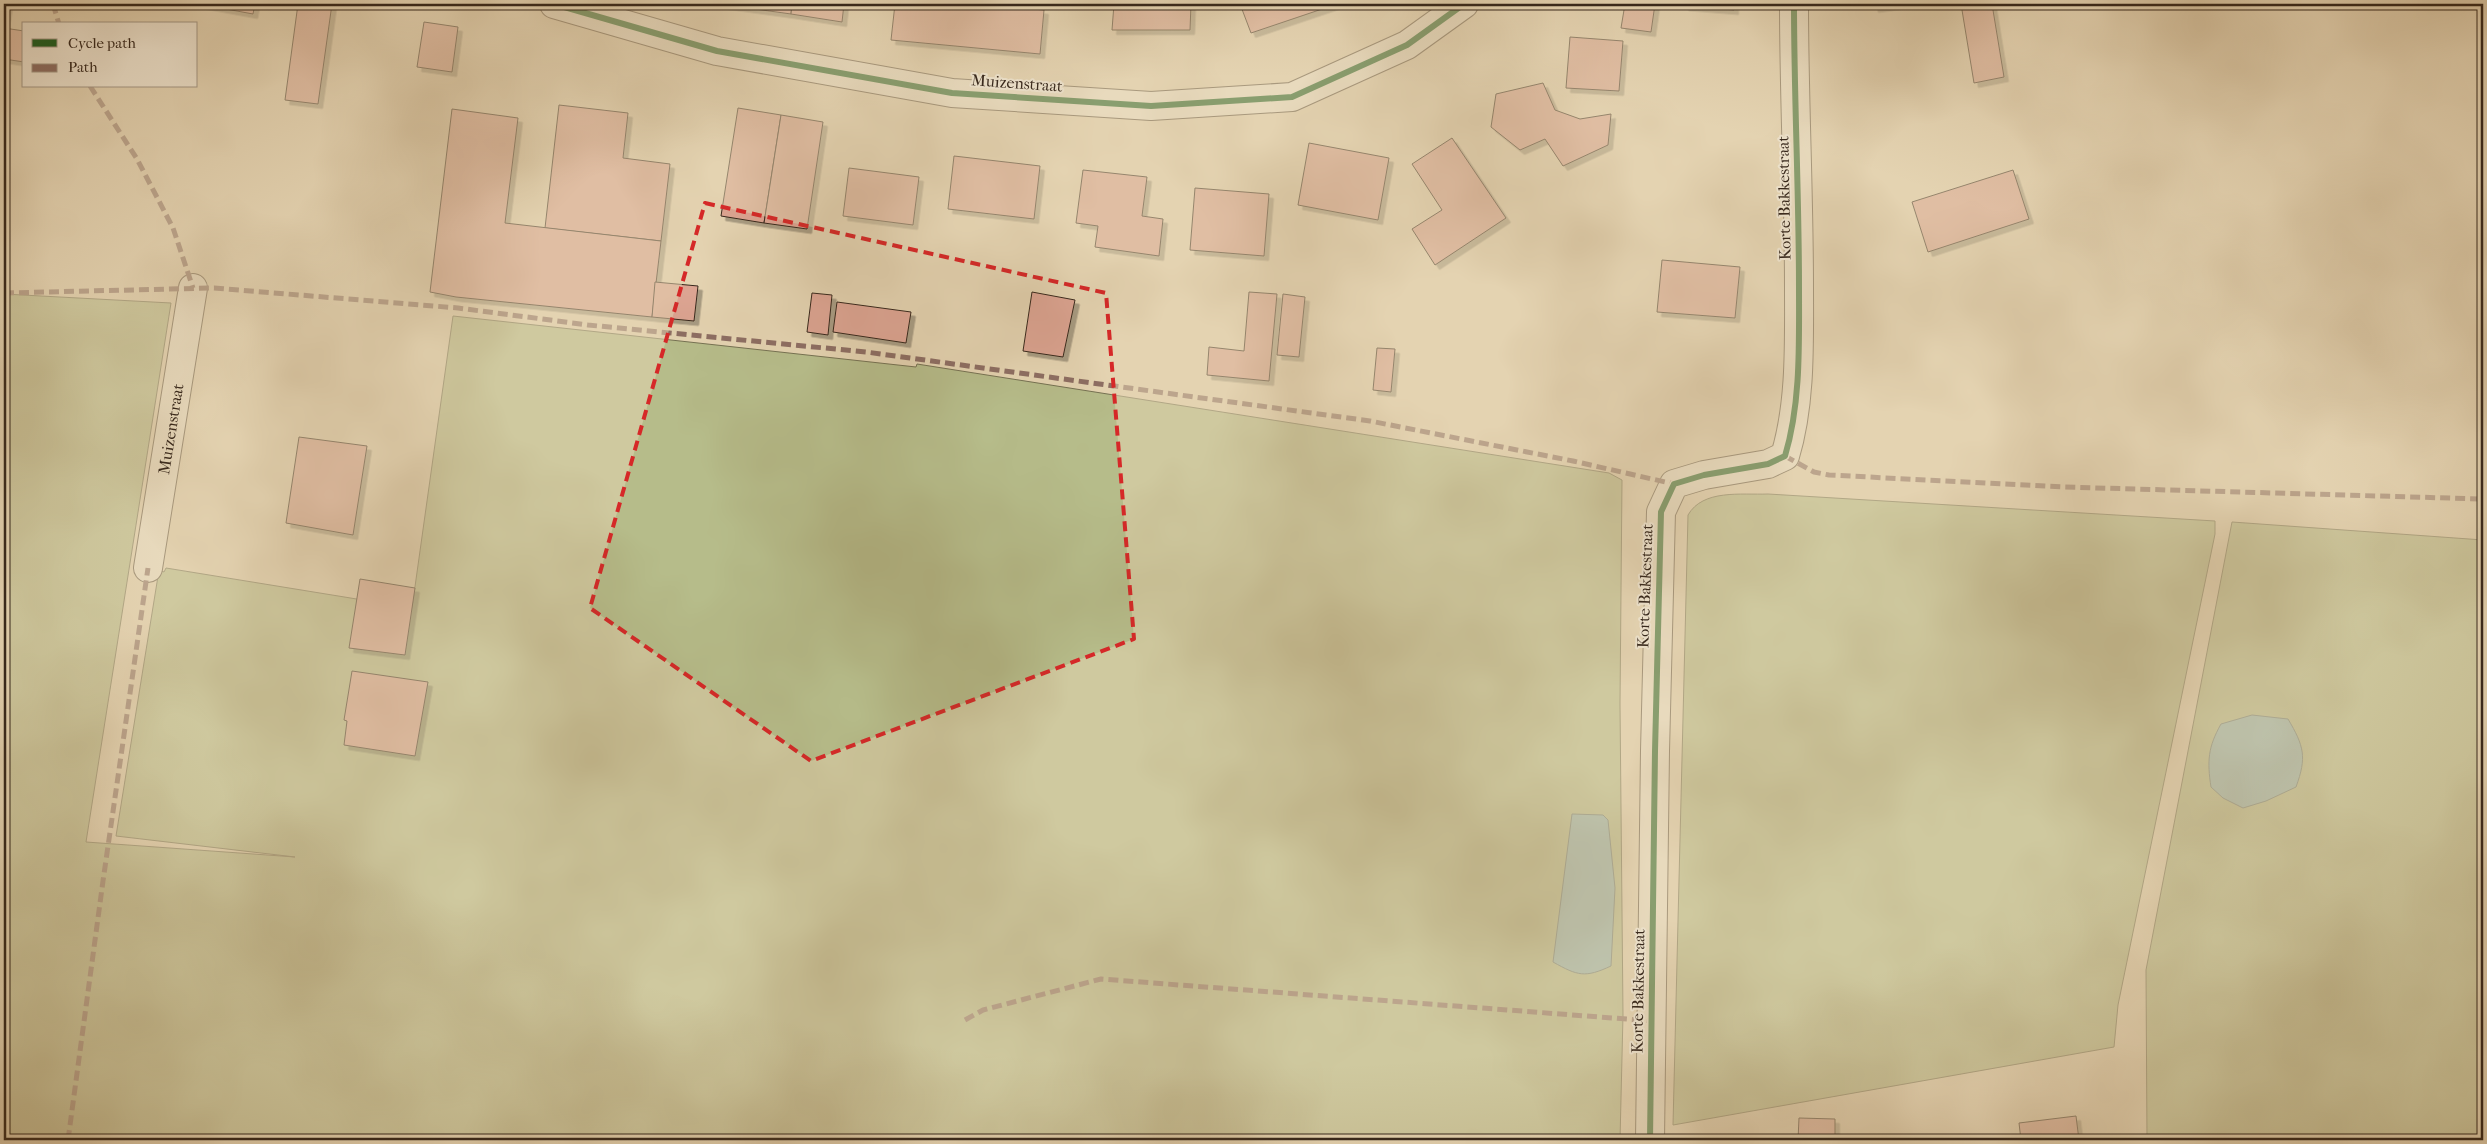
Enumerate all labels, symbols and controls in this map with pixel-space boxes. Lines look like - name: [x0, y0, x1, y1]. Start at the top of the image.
- legend: [22, 22, 198, 88]
- text: Cycle path: [68, 34, 136, 52]
- text: Path: [68, 58, 98, 76]
- street label: Muizenstraat: [971, 70, 1064, 96]
- street label: Korte Bakkestraat: [1773, 135, 1795, 260]
- street label: Muizenstraat: [154, 382, 187, 475]
- street label: Korte Bakkestraat: [1633, 523, 1657, 648]
- street label: Korte Bakkestraat: [1627, 928, 1649, 1053]

